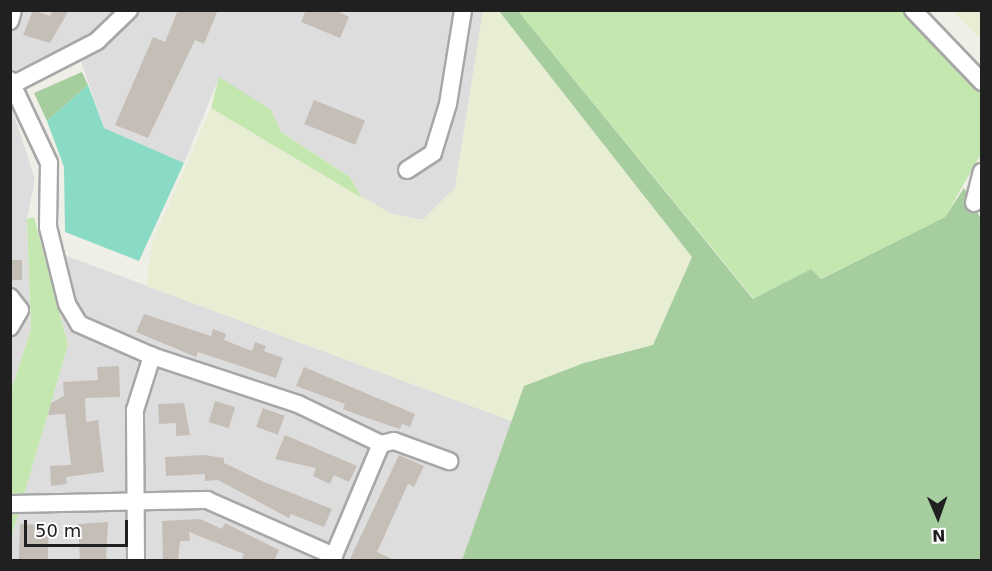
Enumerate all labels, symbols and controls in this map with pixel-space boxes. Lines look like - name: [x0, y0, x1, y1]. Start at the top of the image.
- north arrow: [908, 487, 968, 547]
- scale bar: [27, 508, 130, 546]
- text: 50 m: [35, 520, 81, 541]
- text: N: [932, 526, 946, 545]

